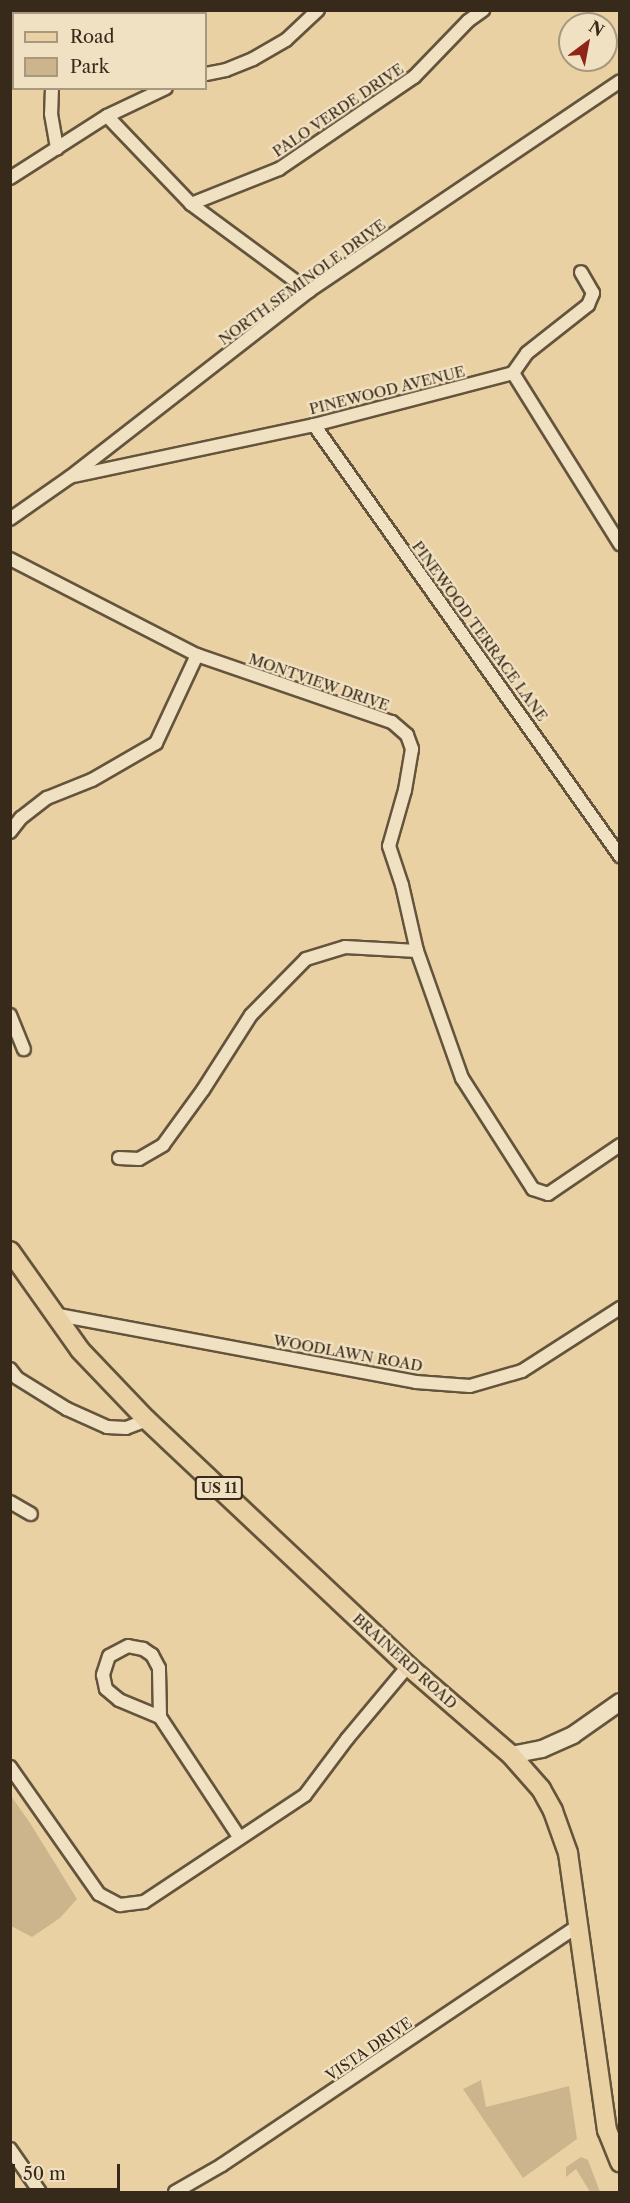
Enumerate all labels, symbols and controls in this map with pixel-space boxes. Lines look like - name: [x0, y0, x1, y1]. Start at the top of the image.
- legend: [12, 12, 207, 90]
- north arrow: [558, 12, 618, 72]
- text: N: [585, 16, 608, 41]
- text: Road: [70, 26, 115, 48]
- text: Park: [70, 56, 109, 78]
- street label: PALO VERDE DRIVE: [269, 59, 407, 161]
- street label: NORTH SEMINOLE DRIVE: [215, 215, 389, 349]
- street label: PINEWOOD AVENUE: [307, 362, 467, 418]
- street label: PINEWOOD TERRACE LANE: [408, 537, 552, 725]
- street label: MONTVIEW DRIVE: [246, 649, 392, 715]
- street label: WOODLAWN ROAD: [272, 1331, 424, 1375]
- road number: US 11: [194, 1477, 244, 1499]
- street label: BRAINERD ROAD: [349, 1609, 461, 1713]
- street label: VISTA DRIVE: [322, 2013, 416, 2085]
- scale bar: [15, 2152, 123, 2190]
- text: 50 m: [23, 2163, 66, 2185]

